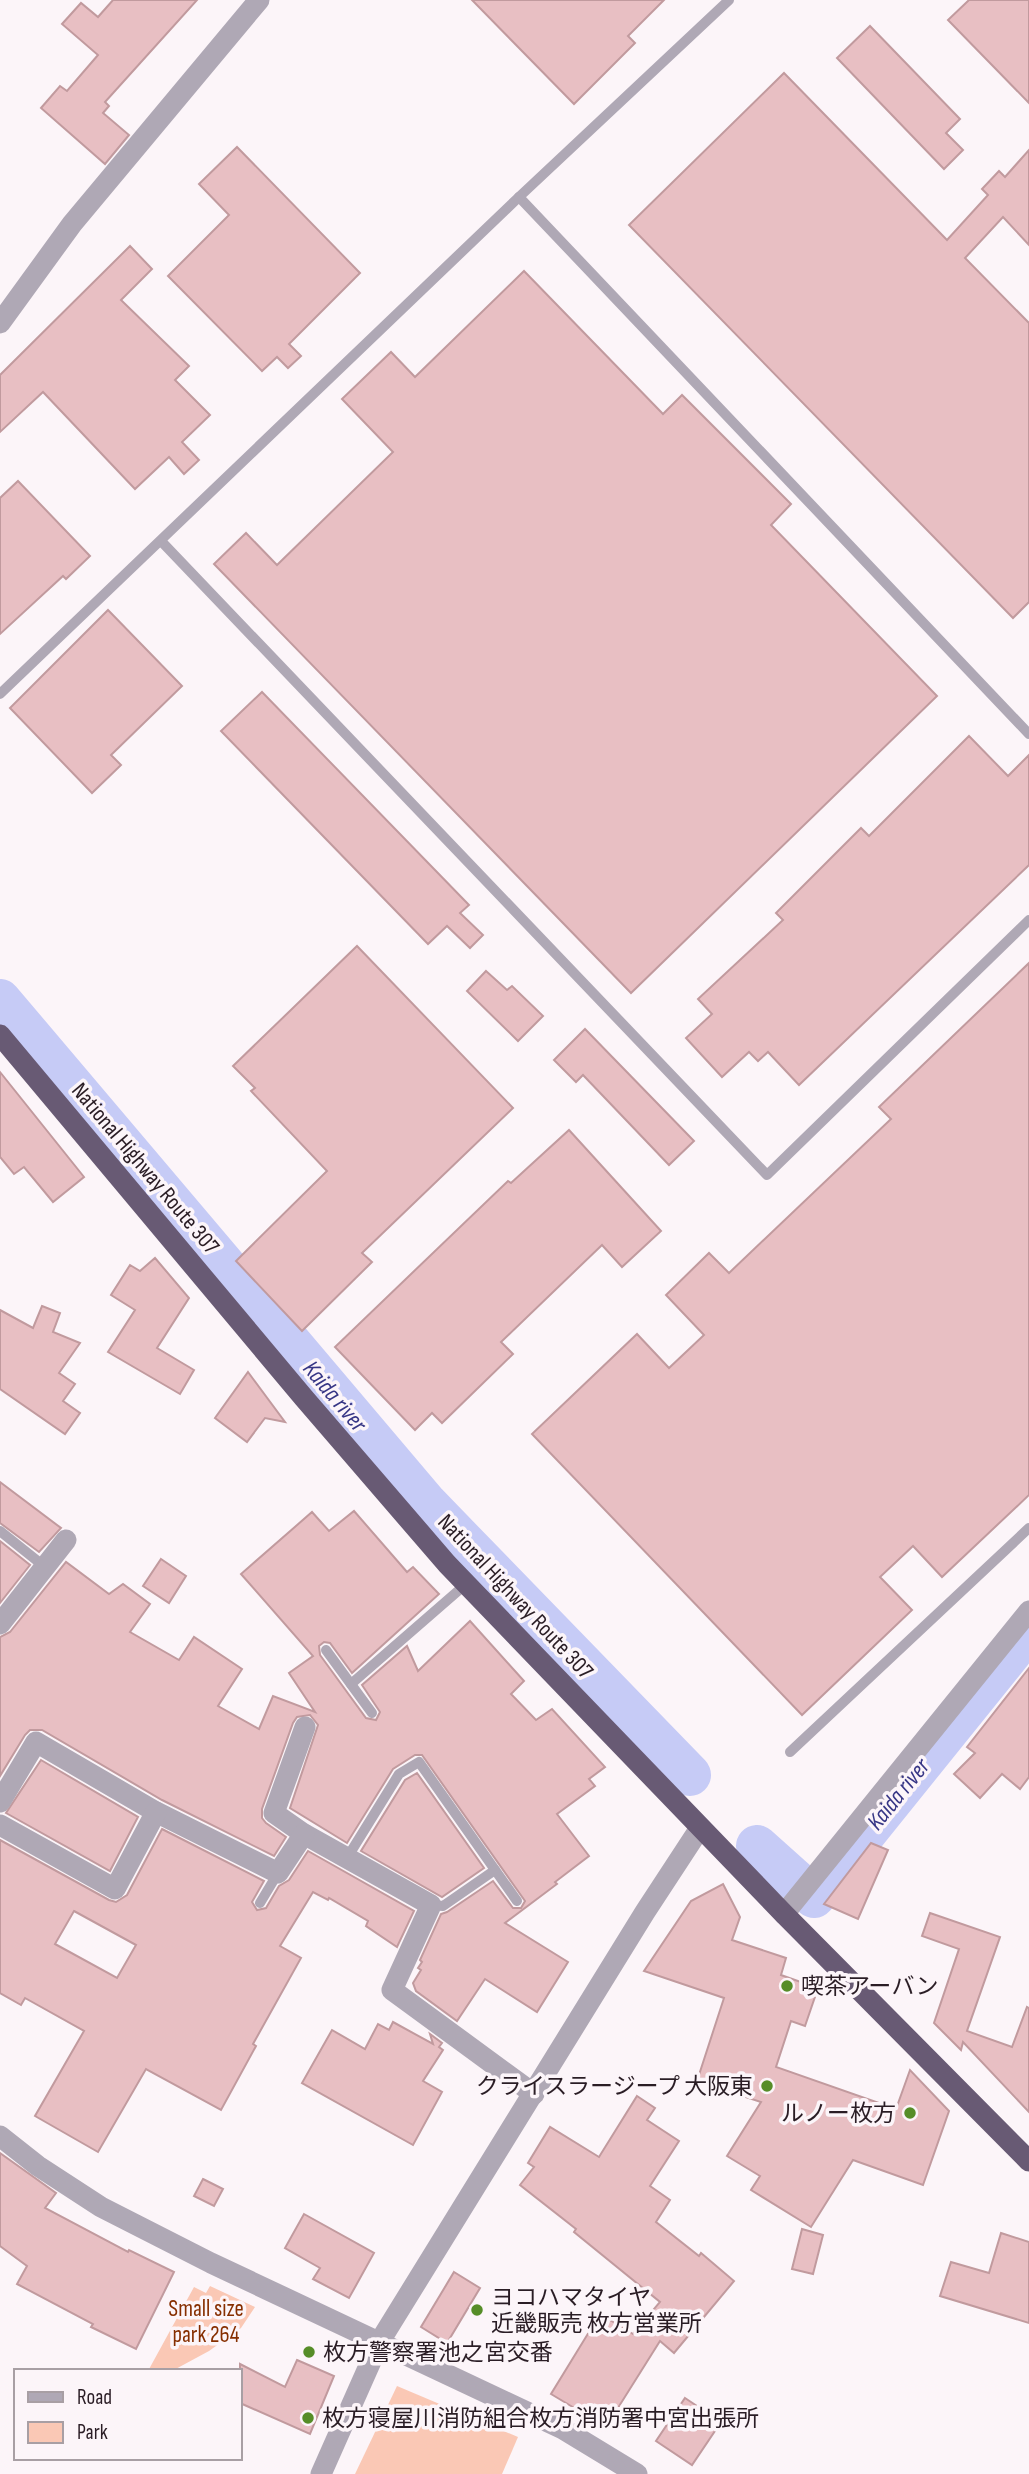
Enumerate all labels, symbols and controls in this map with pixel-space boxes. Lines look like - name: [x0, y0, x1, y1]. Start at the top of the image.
- street label: National Highway Route 307: [65, 1077, 225, 1260]
- water label: Kaida river: [297, 1355, 373, 1439]
- street label: National Highway Route 307: [432, 1508, 599, 1685]
- water label: Kaida river: [861, 1752, 937, 1836]
- place label: 喫茶アーバン: [801, 1973, 939, 2001]
- marker: 喫茶アーバン: [779, 1978, 795, 1994]
- place label: クライスラージープ 大阪東: [476, 2073, 753, 2101]
- marker: クライスラージープ 大阪東: [759, 2078, 775, 2094]
- place label: ルノー枚方: [781, 2100, 896, 2128]
- marker: ルノー枚方: [902, 2105, 918, 2121]
- place label: ヨコハマタイヤ 近畿販売 枚方営業所: [491, 2284, 702, 2338]
- park label: Small size park 264: [168, 2295, 244, 2349]
- marker: ヨコハマタイヤ 近畿販売 枚方営業所: [469, 2302, 485, 2318]
- place label: 枚方警察署池之宮交番: [323, 2339, 553, 2367]
- marker: 枚方警察署池之宮交番: [301, 2344, 317, 2360]
- legend: [14, 2369, 242, 2460]
- text: Road: [77, 2385, 112, 2410]
- place label: 枚方寝屋川消防組合枚方消防署中宮出張所: [322, 2405, 759, 2433]
- marker: 枚方寝屋川消防組合枚方消防署中宮出張所: [300, 2410, 316, 2426]
- text: Park: [77, 2420, 108, 2445]

